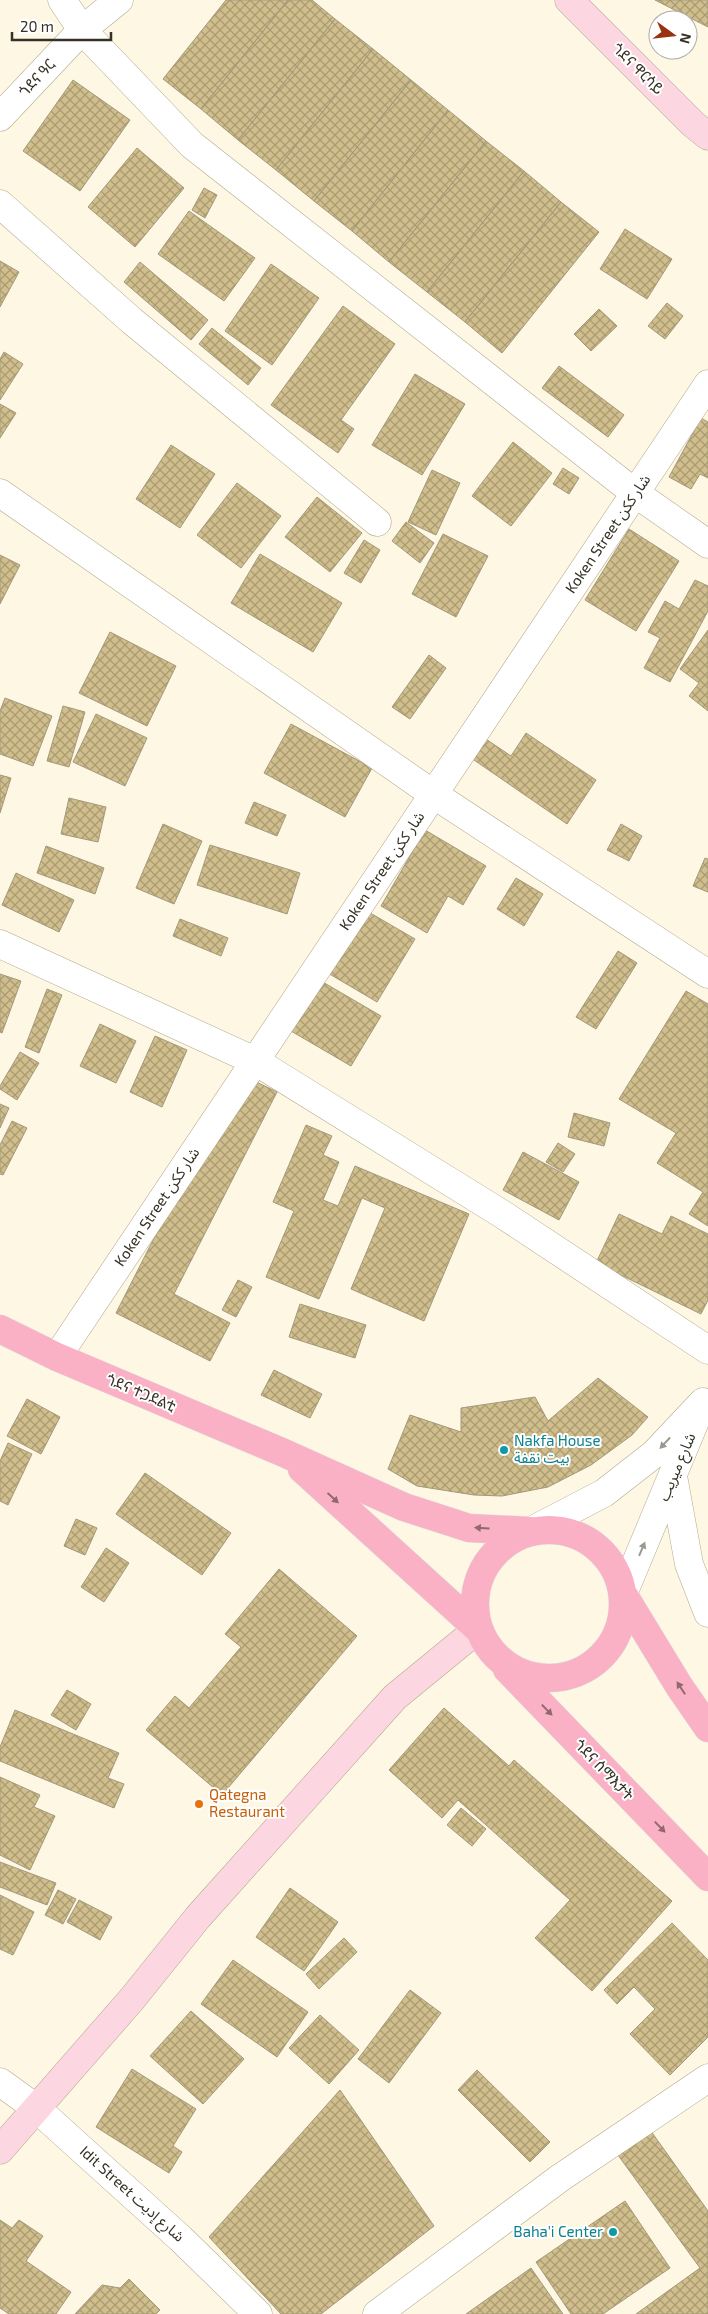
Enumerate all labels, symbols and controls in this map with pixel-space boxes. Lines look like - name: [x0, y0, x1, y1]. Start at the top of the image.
- scale bar: [12, 10, 111, 42]
- north arrow: [648, 10, 698, 60]
- text: 20 m: [20, 17, 54, 35]
- text: N: [677, 31, 696, 46]
- street label: ጎደና ዋርሳይ: [609, 39, 668, 98]
- street label: ጎደና ዓር: [15, 55, 58, 100]
- street label: Koken Street شار ككن: [561, 470, 655, 597]
- street label: Koken Street شار ككن: [335, 807, 429, 934]
- street label: Koken Street شار ككن: [110, 1143, 204, 1270]
- street label: ጎደና ተጋደልቲ: [104, 1369, 179, 1415]
- street label: شارع ميريب: [654, 1430, 702, 1505]
- place label: Nakfa House بيت نقفة: [514, 1431, 601, 1466]
- one-way arrow: [659, 1437, 671, 1449]
- marker: Nakfa House بيت نقفة: [498, 1444, 510, 1456]
- one-way arrow: [326, 1492, 338, 1504]
- one-way arrow: [474, 1524, 490, 1532]
- one-way arrow: [639, 1542, 647, 1556]
- one-way arrow: [676, 1681, 685, 1694]
- one-way arrow: [541, 1704, 553, 1716]
- street label: ጎደና ሰማእታት: [571, 1735, 638, 1803]
- place label: Qategna Restaurant: [209, 1785, 285, 1820]
- marker: Qategna Restaurant: [193, 1798, 205, 1810]
- one-way arrow: [654, 1821, 666, 1833]
- street label: Idit Street شارع إديت: [74, 2142, 189, 2248]
- place label: Baha'i Center: [513, 2222, 603, 2240]
- marker: Baha'i Center: [607, 2226, 619, 2238]

